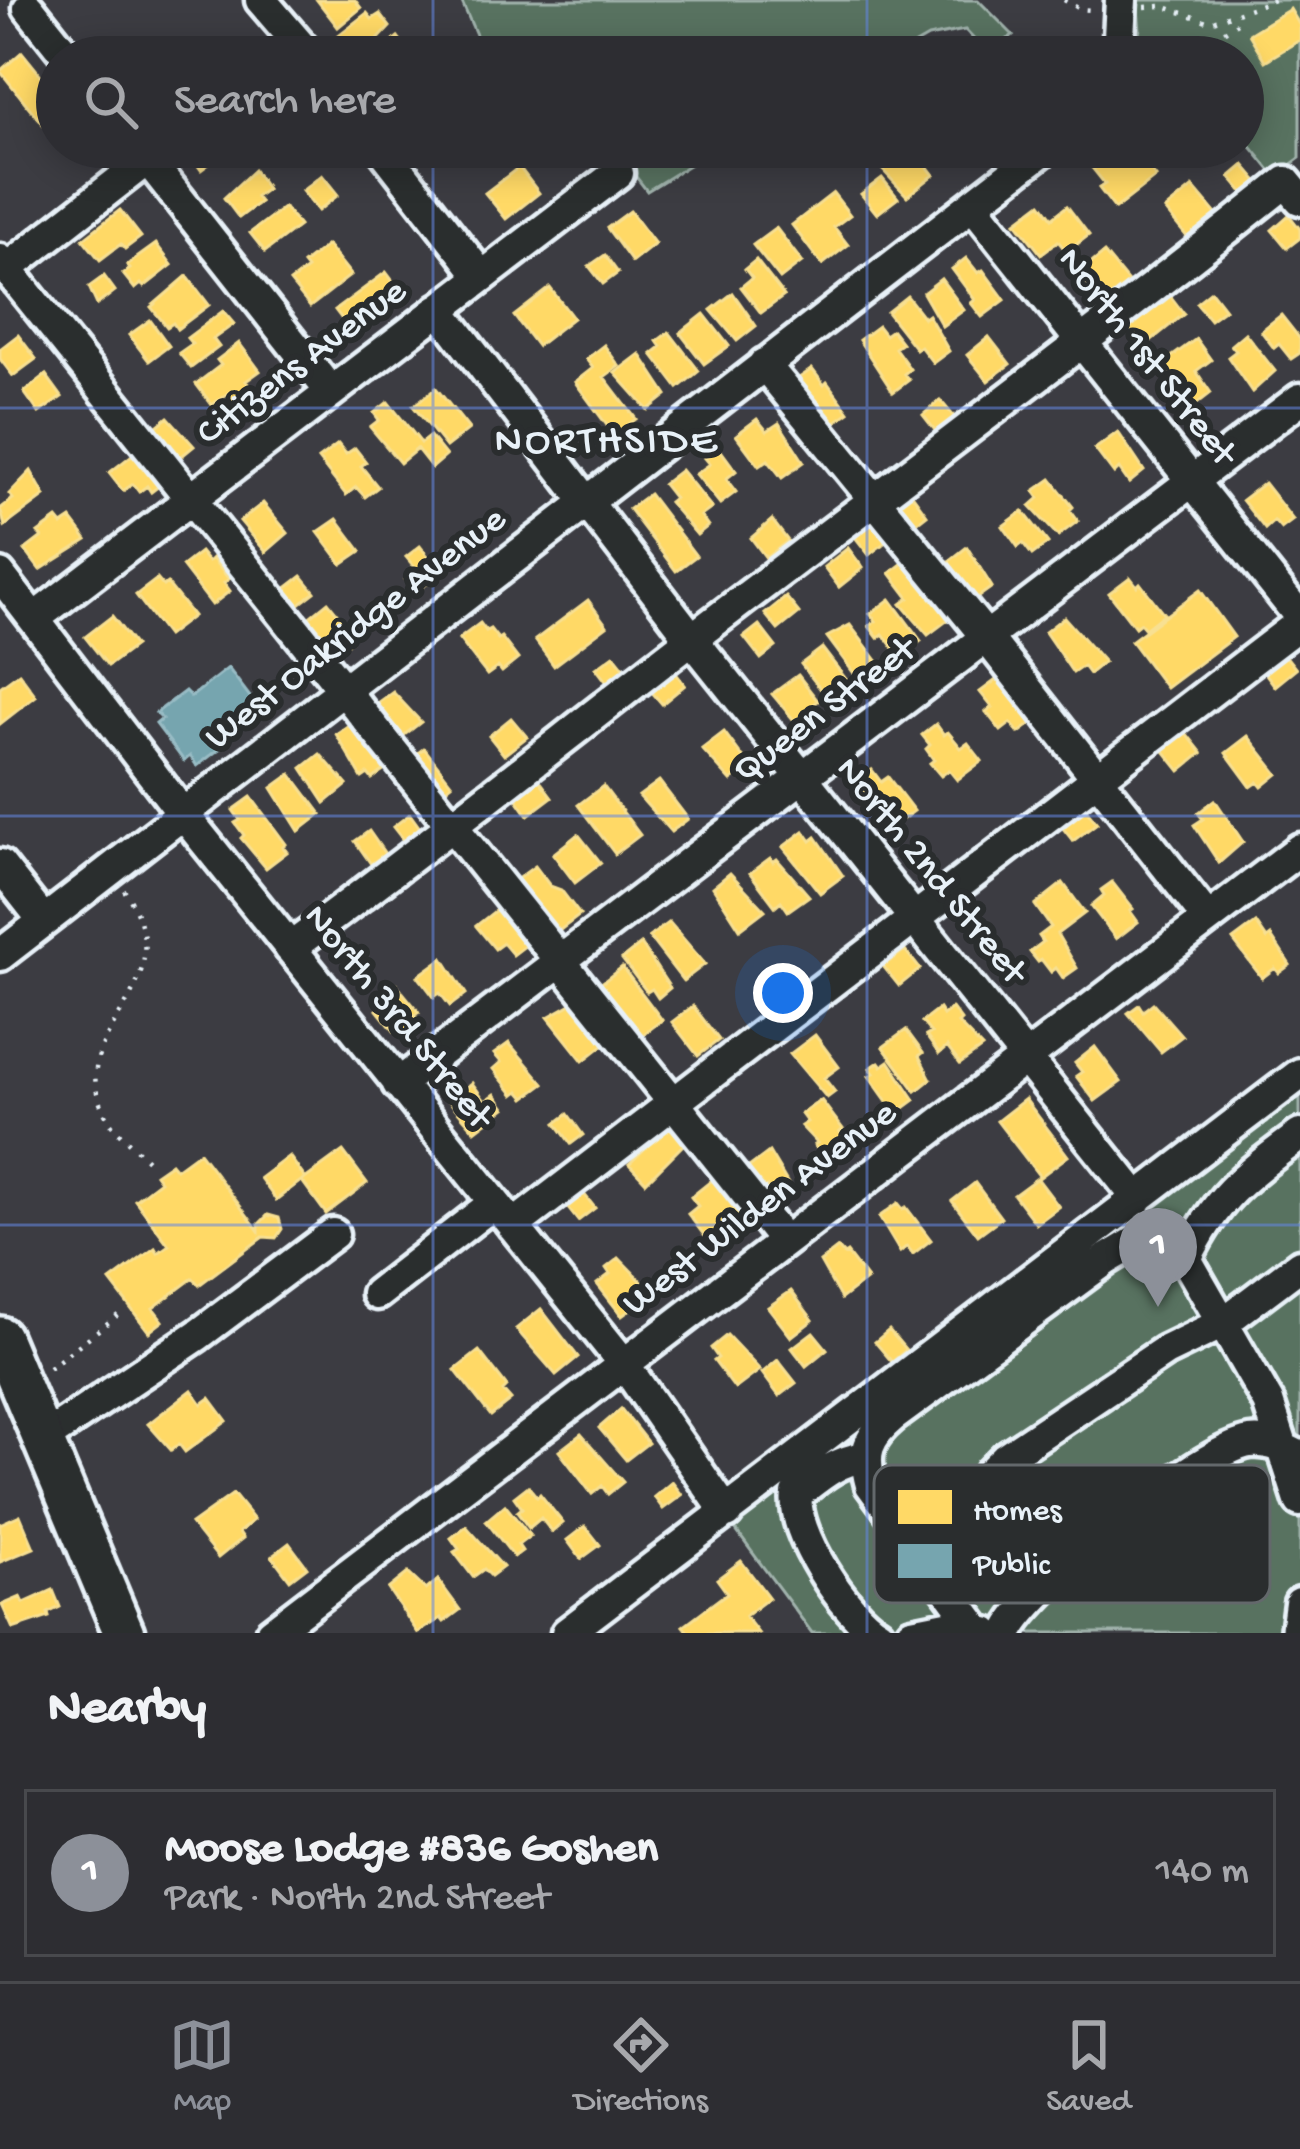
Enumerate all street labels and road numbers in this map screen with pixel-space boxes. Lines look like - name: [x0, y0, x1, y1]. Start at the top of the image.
- street label: North 1st Street: [1045, 239, 1247, 479]
- street label: Citizens Avenue: [189, 270, 418, 458]
- street label: West Oakridge Avenue: [197, 498, 517, 762]
- street label: Queen Street: [726, 627, 929, 796]
- street label: North 2nd Street: [823, 749, 1037, 997]
- street label: North 3rd Street: [291, 896, 503, 1142]
- street label: West Wilden Avenue: [615, 1092, 908, 1328]

